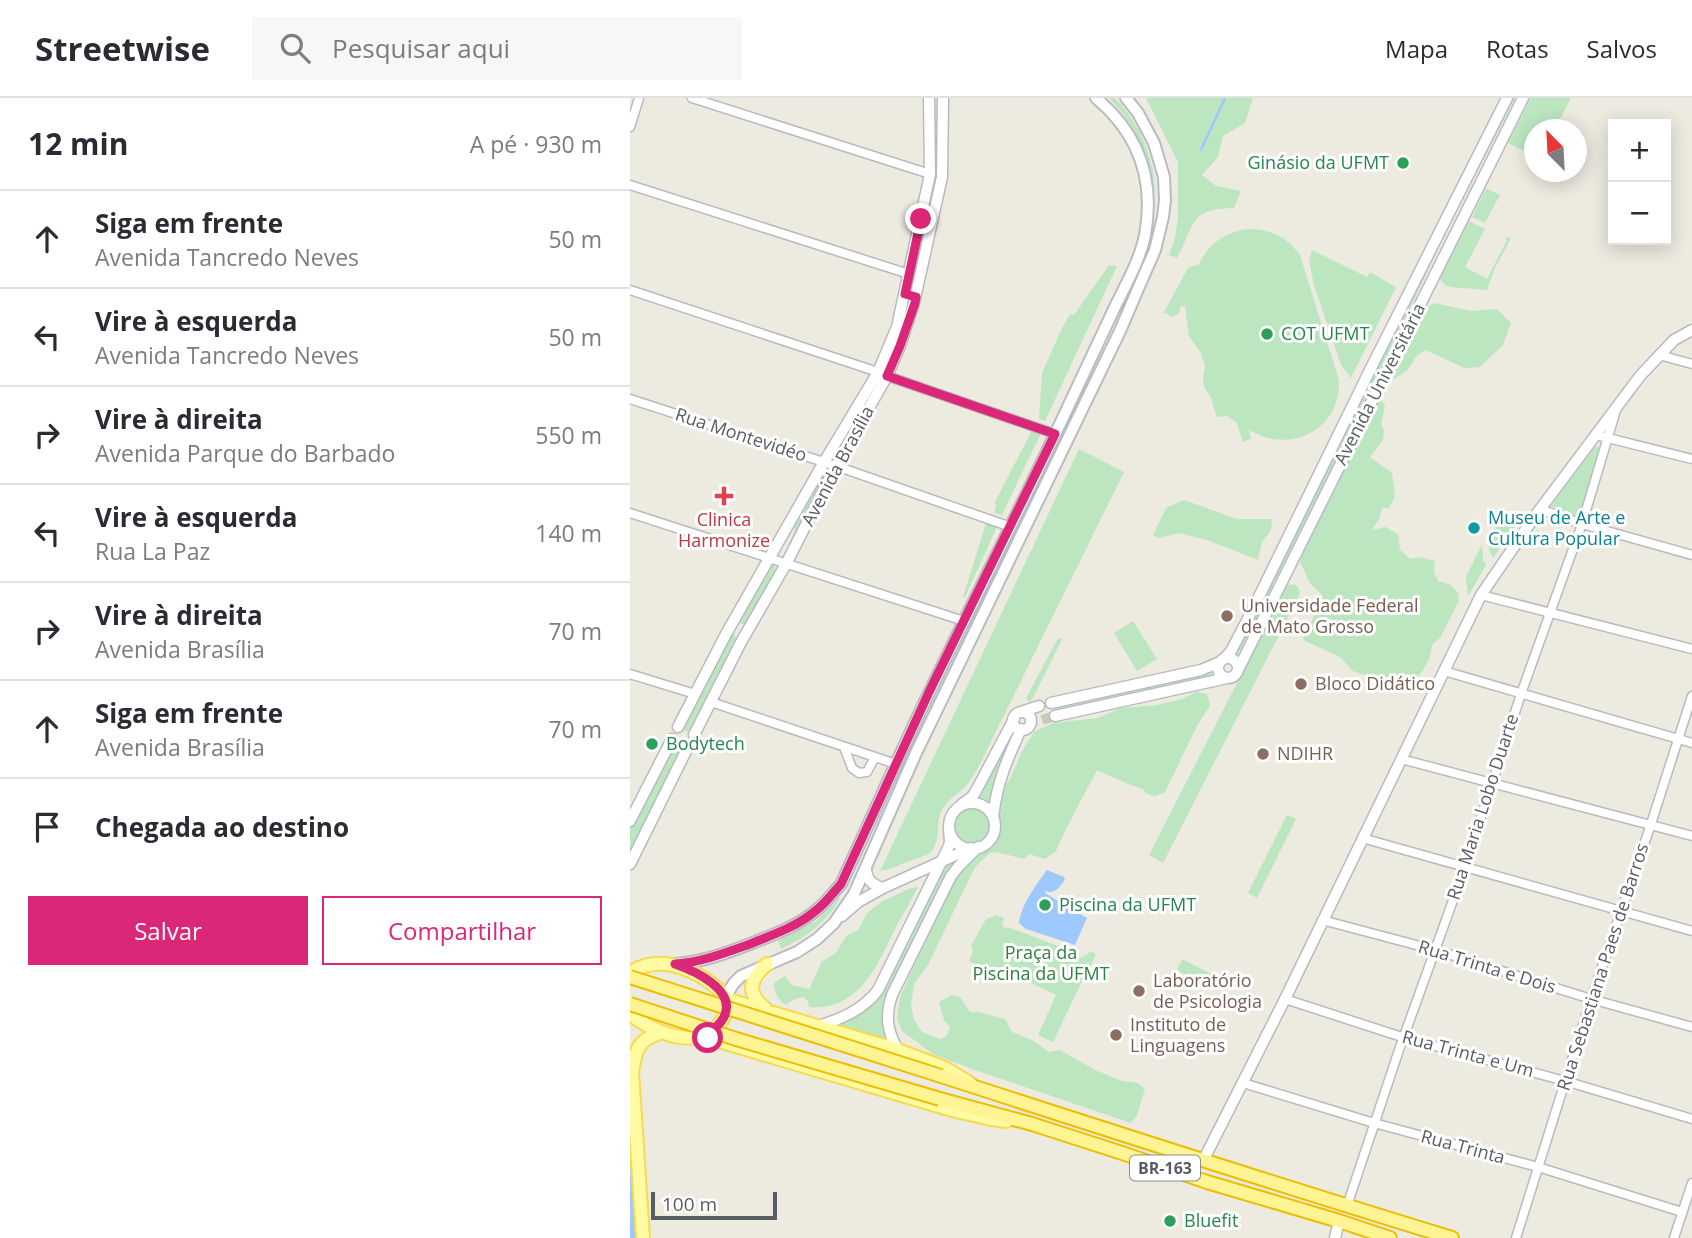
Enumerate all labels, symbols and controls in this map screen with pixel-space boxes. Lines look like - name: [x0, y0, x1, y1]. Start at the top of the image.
- search box: [252, 17, 742, 80]
- text: Streetwise: [35, 26, 210, 71]
- icon: search: [276, 29, 314, 67]
- text: Pesquisar aqui: [332, 30, 510, 66]
- text: Mapa: [1385, 32, 1448, 65]
- text: Rotas: [1486, 32, 1549, 65]
- text: Salvos: [1587, 32, 1657, 65]
- north arrow: [1524, 119, 1587, 182]
- map controls: [1608, 119, 1671, 245]
- button: +: [1608, 119, 1671, 182]
- text: 12 min: [28, 123, 128, 164]
- text: A pé · 930 m: [470, 128, 602, 160]
- place label: Ginásio da UFMT: [1247, 150, 1389, 174]
- marker: Ginásio da UFMT: [1395, 155, 1411, 171]
- button: −: [1608, 182, 1671, 245]
- route end: [905, 203, 936, 234]
- text: Siga em frente: [95, 205, 283, 241]
- icon: ahead: [28, 220, 66, 258]
- text: 50 m: [548, 223, 602, 255]
- text: Avenida Tancredo Neves: [95, 241, 359, 273]
- street label: Avenida Universitária: [1328, 299, 1430, 468]
- text: Vire à esquerda: [95, 303, 297, 339]
- icon: left: [28, 318, 66, 356]
- text: 50 m: [548, 321, 602, 353]
- place label: COT UFMT: [1281, 321, 1370, 345]
- marker: COT UFMT: [1259, 326, 1275, 342]
- text: Avenida Tancredo Neves: [95, 339, 359, 371]
- text: Vire à direita: [95, 401, 263, 437]
- street label: Rua Montevidéo: [673, 401, 810, 467]
- street label: Avenida Brasília: [795, 401, 879, 530]
- icon: right: [28, 416, 66, 454]
- text: 550 m: [535, 419, 602, 451]
- text: Avenida Parque do Barbado: [95, 437, 395, 469]
- marker: Clinica Harmonize: [714, 486, 734, 506]
- text: Vire à esquerda: [95, 499, 297, 535]
- place label: Museu de Arte e Cultura Popular: [1488, 505, 1625, 550]
- place label: Clinica Harmonize: [678, 507, 770, 552]
- icon: left: [28, 514, 66, 552]
- text: 140 m: [535, 517, 602, 549]
- marker: Museu de Arte e Cultura Popular: [1466, 520, 1482, 536]
- text: Rua La Paz: [95, 535, 210, 567]
- place label: Universidade Federal de Mato Grosso: [1241, 593, 1419, 638]
- text: Vire à direita: [95, 597, 263, 633]
- marker: Universidade Federal de Mato Grosso: [1219, 608, 1235, 624]
- icon: right: [28, 612, 66, 650]
- text: 70 m: [548, 615, 602, 647]
- text: Avenida Brasília: [95, 633, 265, 665]
- place label: Bloco Didático: [1315, 671, 1435, 695]
- marker: Bloco Didático: [1293, 676, 1309, 692]
- text: Siga em frente: [95, 695, 283, 731]
- icon: ahead: [28, 710, 66, 748]
- street label: Rua Maria Lobo Duarte: [1441, 711, 1523, 903]
- text: 70 m: [548, 713, 602, 745]
- text: Avenida Brasília: [95, 731, 265, 763]
- place label: Bodytech: [666, 731, 745, 755]
- marker: Bodytech: [644, 736, 660, 752]
- place label: NDIHR: [1277, 741, 1333, 765]
- marker: NDIHR: [1255, 746, 1271, 762]
- icon: arrive: [28, 808, 66, 846]
- text: Chegada ao destino: [95, 809, 349, 845]
- street label: Rua Sebastiana Paes de Barros: [1551, 840, 1653, 1093]
- place label: Piscina da UFMT: [1059, 892, 1196, 916]
- button: Salvar: [28, 896, 308, 965]
- button: Compartilhar: [322, 896, 602, 965]
- marker: Piscina da UFMT: [1037, 897, 1053, 913]
- street label: Rua Trinta e Dois: [1416, 934, 1559, 998]
- park label: Praça da Piscina da UFMT: [972, 940, 1110, 985]
- place label: Laboratório de Psicologia: [1153, 968, 1262, 1013]
- marker: Laboratório de Psicologia: [1131, 983, 1147, 999]
- place label: Instituto de Linguagens: [1130, 1012, 1226, 1057]
- route start: [692, 1022, 723, 1053]
- street label: Rua Trinta e Um: [1400, 1024, 1537, 1082]
- marker: Instituto de Linguagens: [1108, 1027, 1124, 1043]
- street label: Rua Trinta: [1419, 1123, 1508, 1169]
- road number: BR-163: [1130, 1156, 1200, 1180]
- scale bar: [651, 1189, 777, 1221]
- text: 100 m: [662, 1191, 717, 1217]
- place label: Bluefit: [1184, 1208, 1238, 1232]
- marker: Bluefit: [1162, 1213, 1178, 1229]

